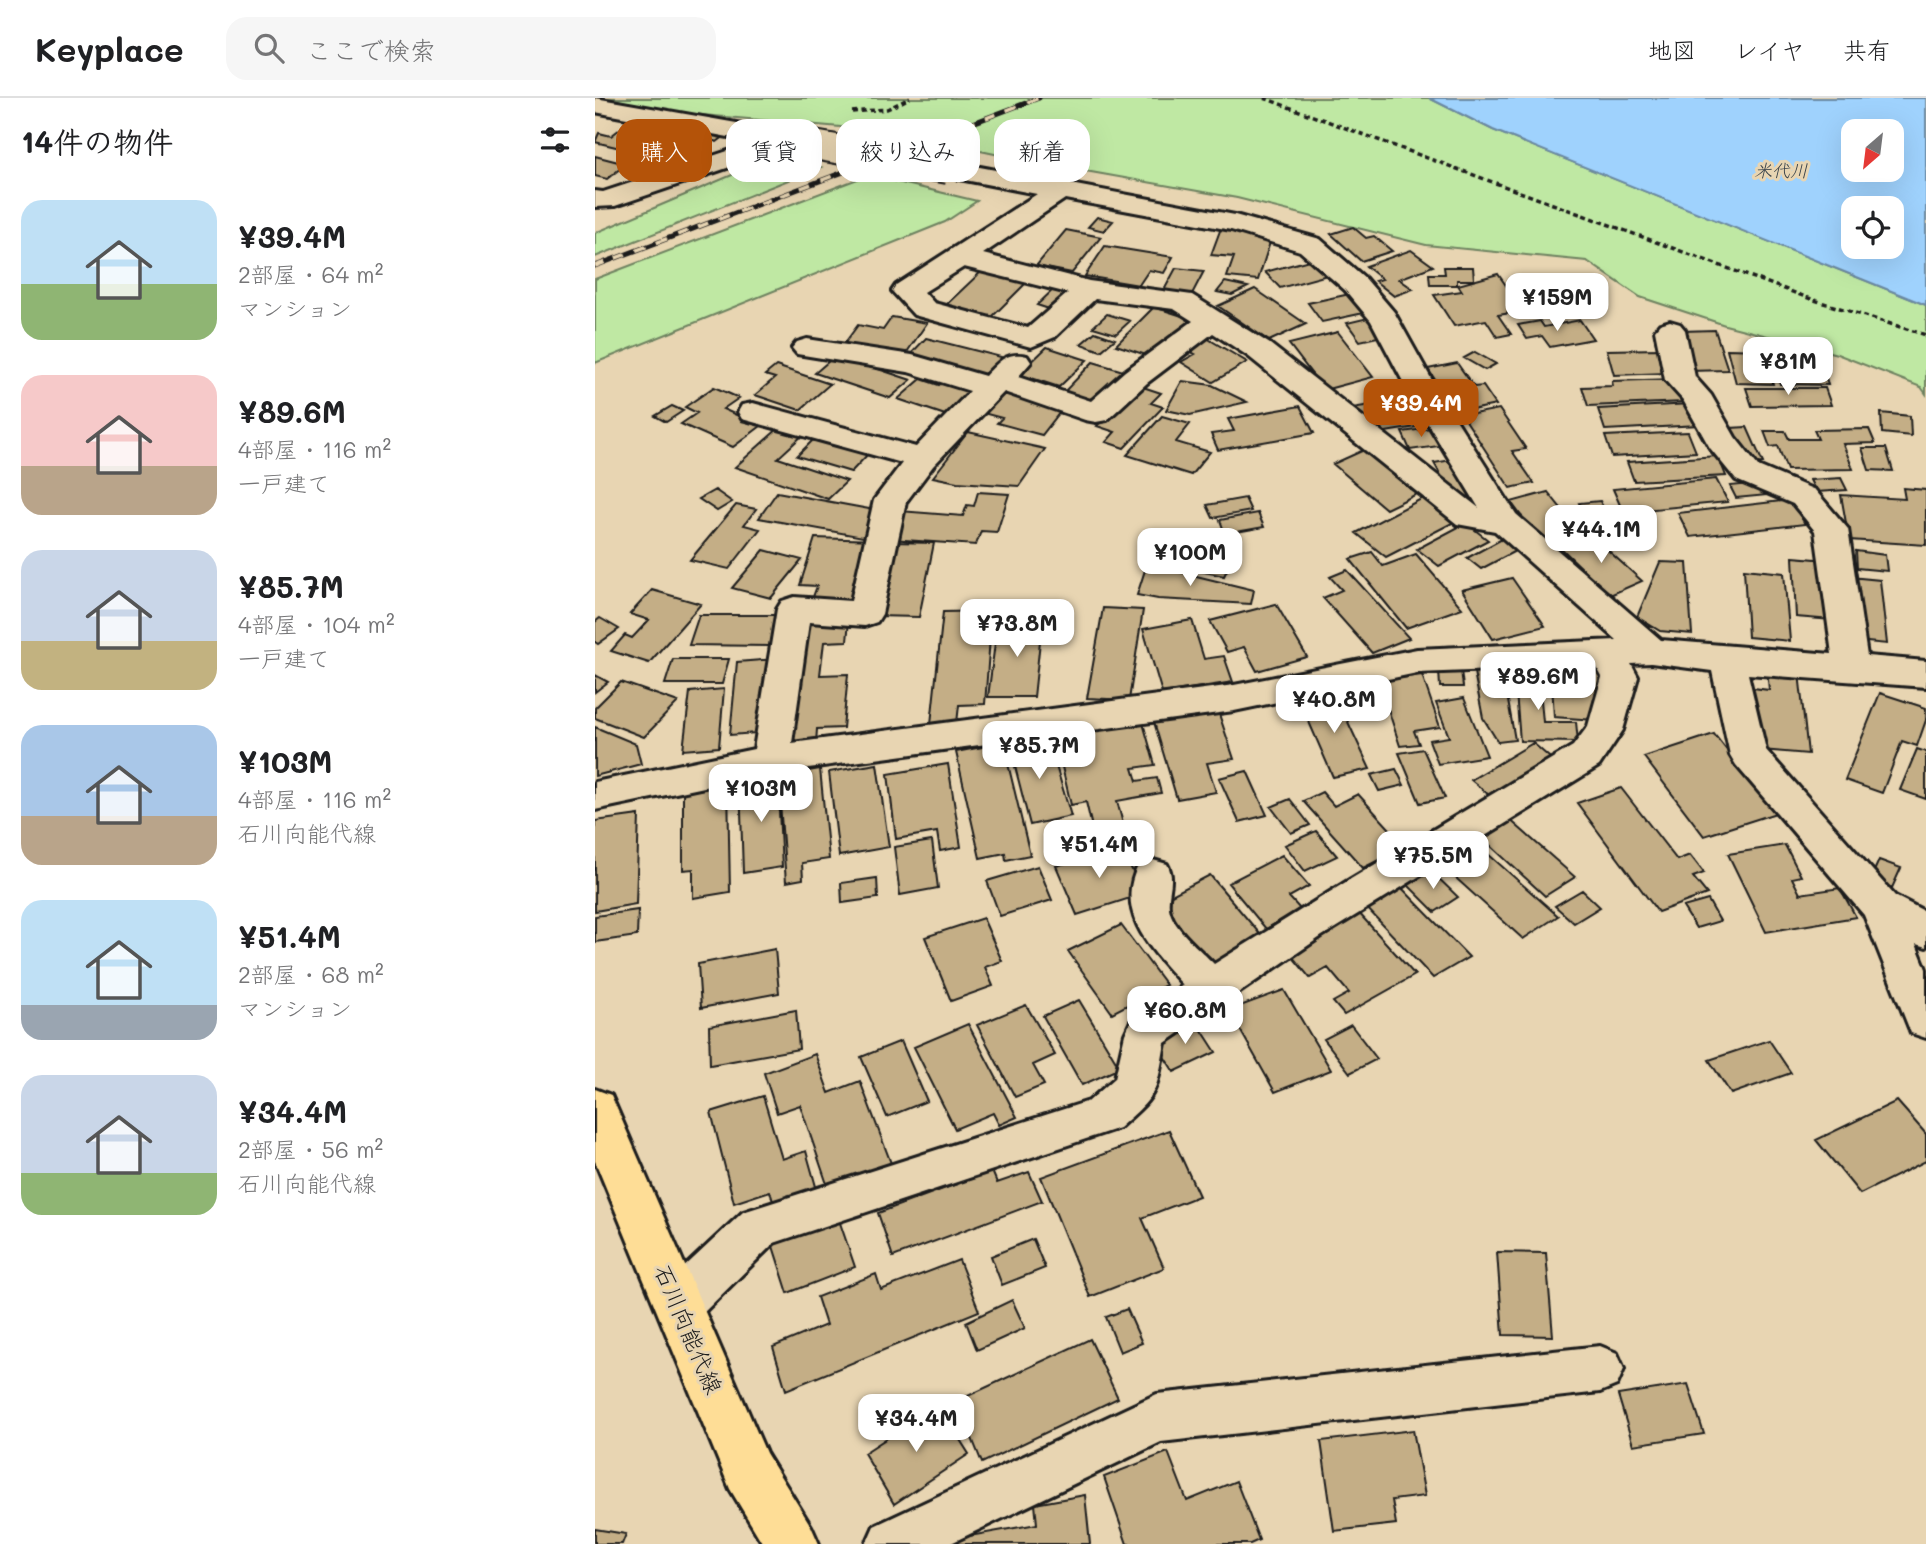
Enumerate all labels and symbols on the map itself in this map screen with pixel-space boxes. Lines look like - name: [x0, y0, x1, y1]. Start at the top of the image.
- north arrow: [1841, 119, 1904, 182]
- water label: 米代川: [1754, 158, 1808, 182]
- pin: ¥159M: [1508, 274, 1606, 333]
- pin: ¥81M: [1747, 338, 1829, 397]
- pin: ¥39.4M: [1364, 380, 1478, 439]
- pin: ¥44.1M: [1544, 505, 1658, 565]
- pin: ¥100M: [1141, 528, 1239, 588]
- pin: ¥73.8M: [960, 600, 1074, 659]
- pin: ¥89.6M: [1481, 652, 1595, 712]
- pin: ¥40.8M: [1277, 676, 1391, 735]
- pin: ¥85.7M: [982, 722, 1096, 781]
- pin: ¥103M: [712, 764, 810, 824]
- pin: ¥51.4M: [1042, 820, 1156, 880]
- pin: ¥75.5M: [1376, 832, 1490, 891]
- pin: ¥60.8M: [1128, 986, 1242, 1046]
- street label: 石川向能代線: [648, 1260, 730, 1398]
- pin: ¥34.4M: [859, 1394, 973, 1454]

